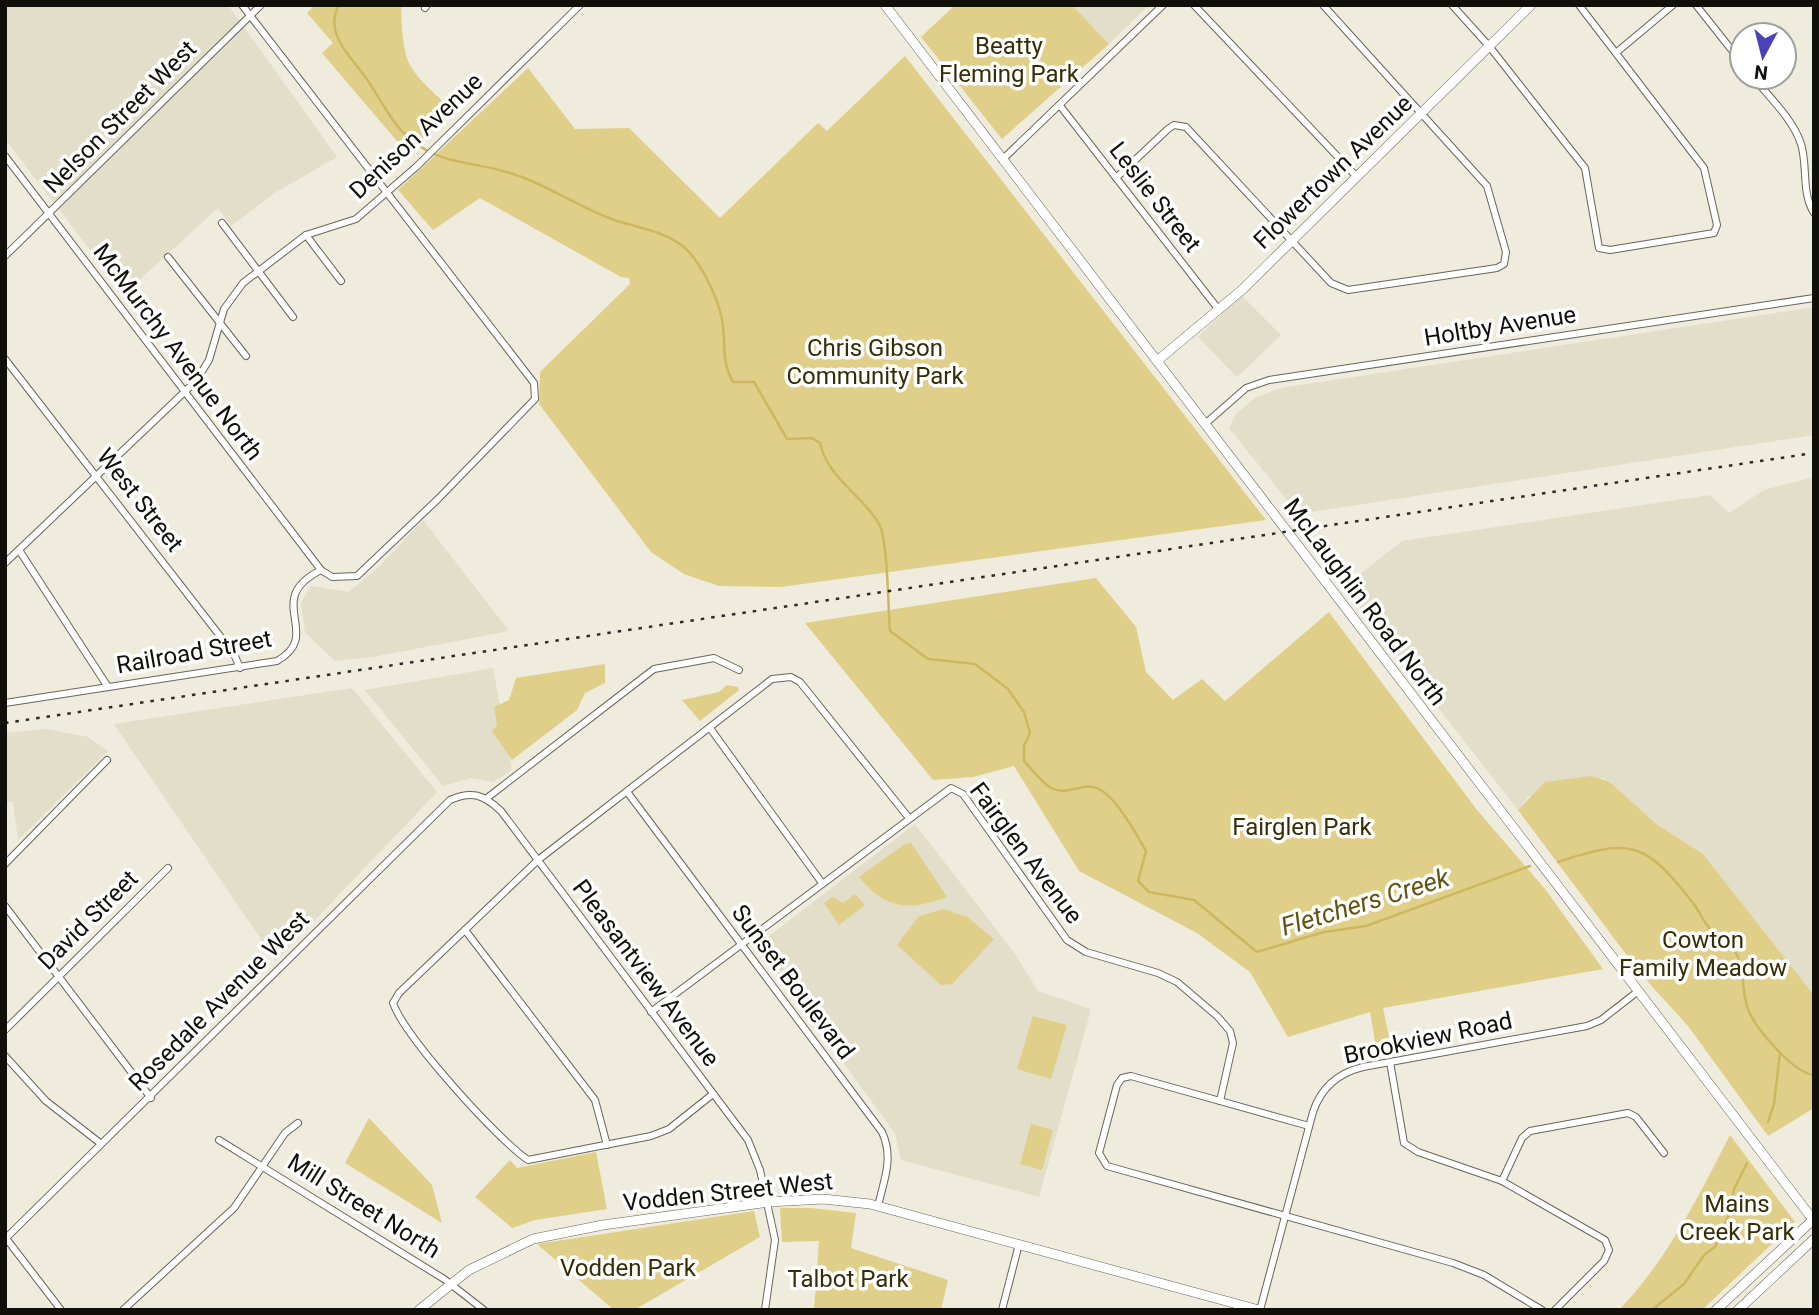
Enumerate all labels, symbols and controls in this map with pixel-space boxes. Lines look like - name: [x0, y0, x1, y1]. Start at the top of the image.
- north arrow: [1728, 21, 1798, 91]
- park label: Beatty Fleming Park: [939, 32, 1080, 88]
- street label: Nelson Street West: [38, 35, 202, 199]
- text: N: [1753, 60, 1769, 85]
- street label: Denison Avenue: [344, 67, 488, 205]
- street label: Flowertown Avenue: [1248, 89, 1418, 255]
- street label: Leslie Street: [1103, 136, 1207, 258]
- street label: McMurchy Avenue North: [87, 238, 269, 466]
- street label: Holtby Avenue: [1422, 300, 1578, 352]
- park label: Chris Gibson Community Park: [786, 334, 964, 390]
- street label: West Street: [91, 443, 189, 557]
- street label: McLaughlin Road North: [1278, 493, 1452, 711]
- street label: Railroad Street: [114, 625, 274, 679]
- street label: Fairglen Avenue: [964, 777, 1088, 929]
- park label: Fairglen Park: [1232, 813, 1372, 841]
- water label: Fletchers Creek: [1277, 862, 1454, 942]
- street label: David Street: [33, 864, 144, 975]
- street label: Pleasantview Avenue: [567, 874, 725, 1072]
- street label: Sunset Boulevard: [726, 899, 860, 1065]
- street label: Rosedale Avenue West: [123, 905, 315, 1097]
- park label: Cowton Family Meadow: [1619, 926, 1787, 982]
- street label: Brookview Road: [1341, 1006, 1515, 1070]
- street label: Mill Street North: [283, 1148, 445, 1264]
- street label: Vodden Street West: [622, 1167, 834, 1217]
- park label: Mains Creek Park: [1679, 1190, 1796, 1246]
- park label: Vodden Park: [560, 1254, 697, 1282]
- park label: Talbot Park: [787, 1265, 909, 1293]

